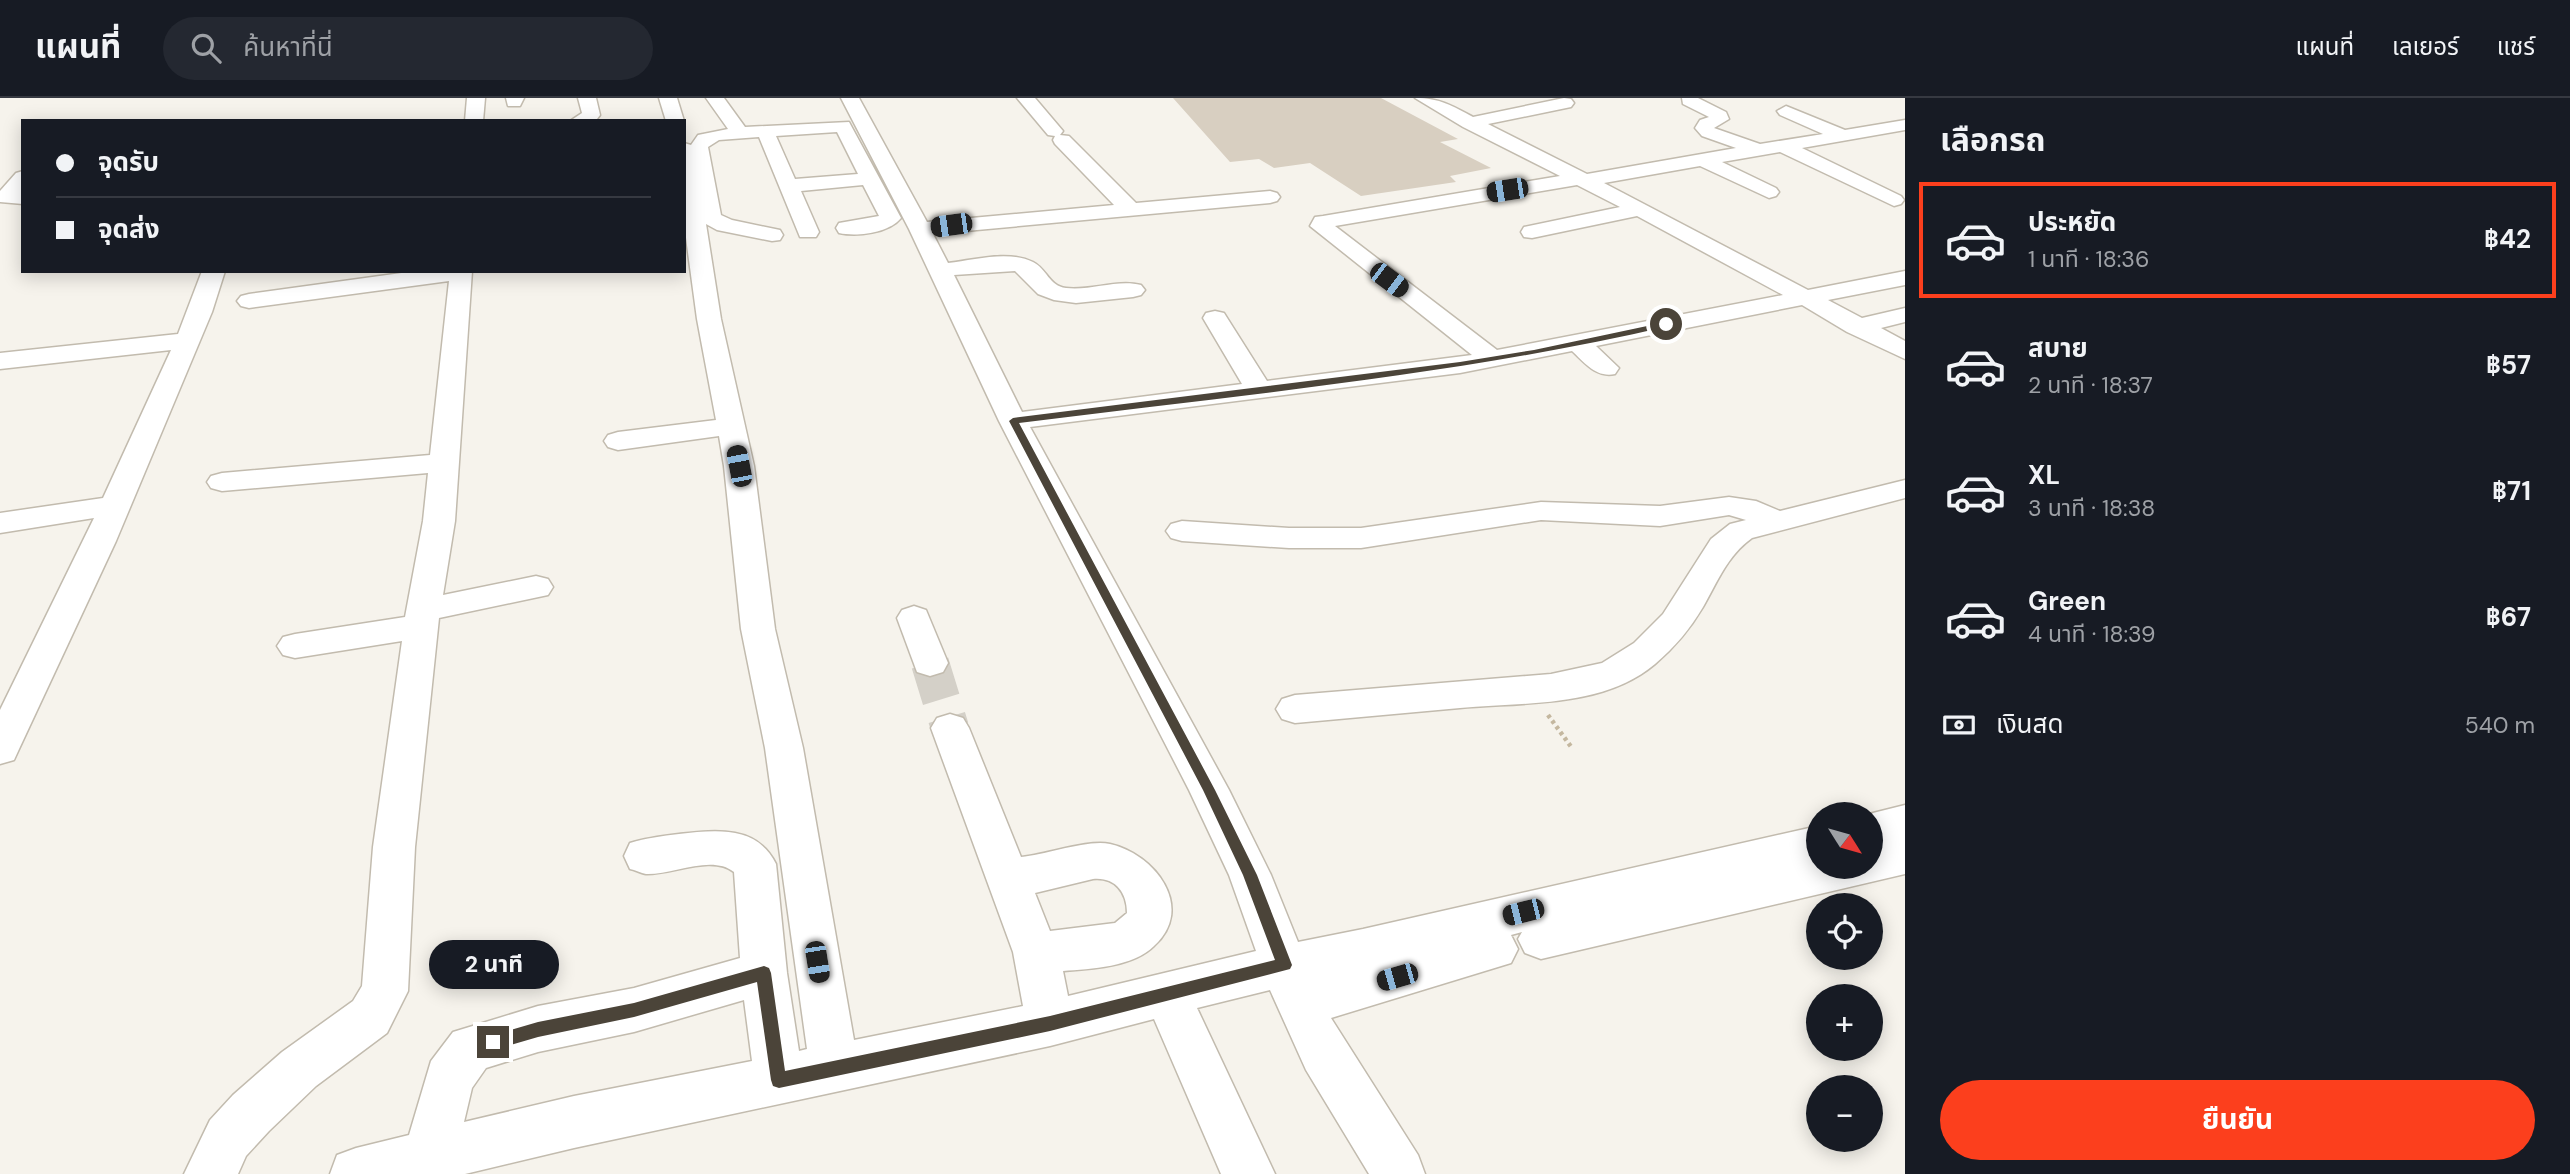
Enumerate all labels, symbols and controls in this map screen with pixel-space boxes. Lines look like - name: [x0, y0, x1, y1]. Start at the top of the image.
- search box: [163, 17, 653, 80]
- text: แผนที่: [35, 25, 121, 68]
- icon: search: [187, 29, 225, 67]
- text: ค้นหาที่นี่: [243, 30, 333, 64]
- text: แผนที่: [2296, 31, 2354, 62]
- text: เลเยอร์: [2392, 31, 2459, 62]
- text: แชร์: [2497, 31, 2535, 62]
- text: เลือกรถ: [1940, 119, 2045, 161]
- text: จุดรับ: [98, 145, 159, 179]
- car: [1485, 176, 1530, 204]
- text: ประหยัด: [2028, 205, 2116, 239]
- icon: car: [1944, 209, 2007, 272]
- text: จุดส่ง: [98, 212, 160, 246]
- car: [929, 212, 974, 238]
- text: ฿42: [2484, 222, 2531, 256]
- text: 1 นาที · 18:36: [2028, 244, 2149, 274]
- car: [1366, 259, 1413, 301]
- route start: [1650, 308, 1682, 340]
- text: สบาย: [2028, 331, 2088, 365]
- icon: car: [1944, 335, 2007, 398]
- text: ฿57: [2486, 348, 2531, 382]
- text: 2 นาที · 18:37: [2028, 370, 2153, 400]
- car: [725, 443, 754, 489]
- text: XL: [2028, 458, 2060, 492]
- icon: car: [1944, 461, 2007, 524]
- text: ฿71: [2492, 474, 2531, 508]
- text: 3 นาที · 18:38: [2028, 493, 2155, 523]
- text: Green: [2028, 584, 2106, 618]
- icon: car: [1944, 587, 2007, 650]
- text: ฿67: [2486, 600, 2531, 634]
- text: 4 นาที · 18:39: [2028, 619, 2156, 649]
- icon: cash: [1940, 706, 1978, 744]
- text: เงินสด: [1996, 707, 2063, 741]
- text: 540 m: [2465, 710, 2535, 740]
- north arrow: [1806, 802, 1883, 878]
- map controls: [1806, 802, 1883, 1152]
- button: locate: [1806, 893, 1883, 970]
- car: [1501, 897, 1546, 927]
- callout: 2 นาที: [428, 940, 558, 990]
- car: [804, 940, 831, 984]
- text: 2 นาที: [465, 949, 523, 979]
- car: [1374, 961, 1421, 993]
- button: +: [1806, 984, 1883, 1061]
- route end: [477, 1026, 509, 1058]
- button: −: [1806, 1075, 1883, 1152]
- button: ยืนยัน: [1940, 1080, 2535, 1160]

